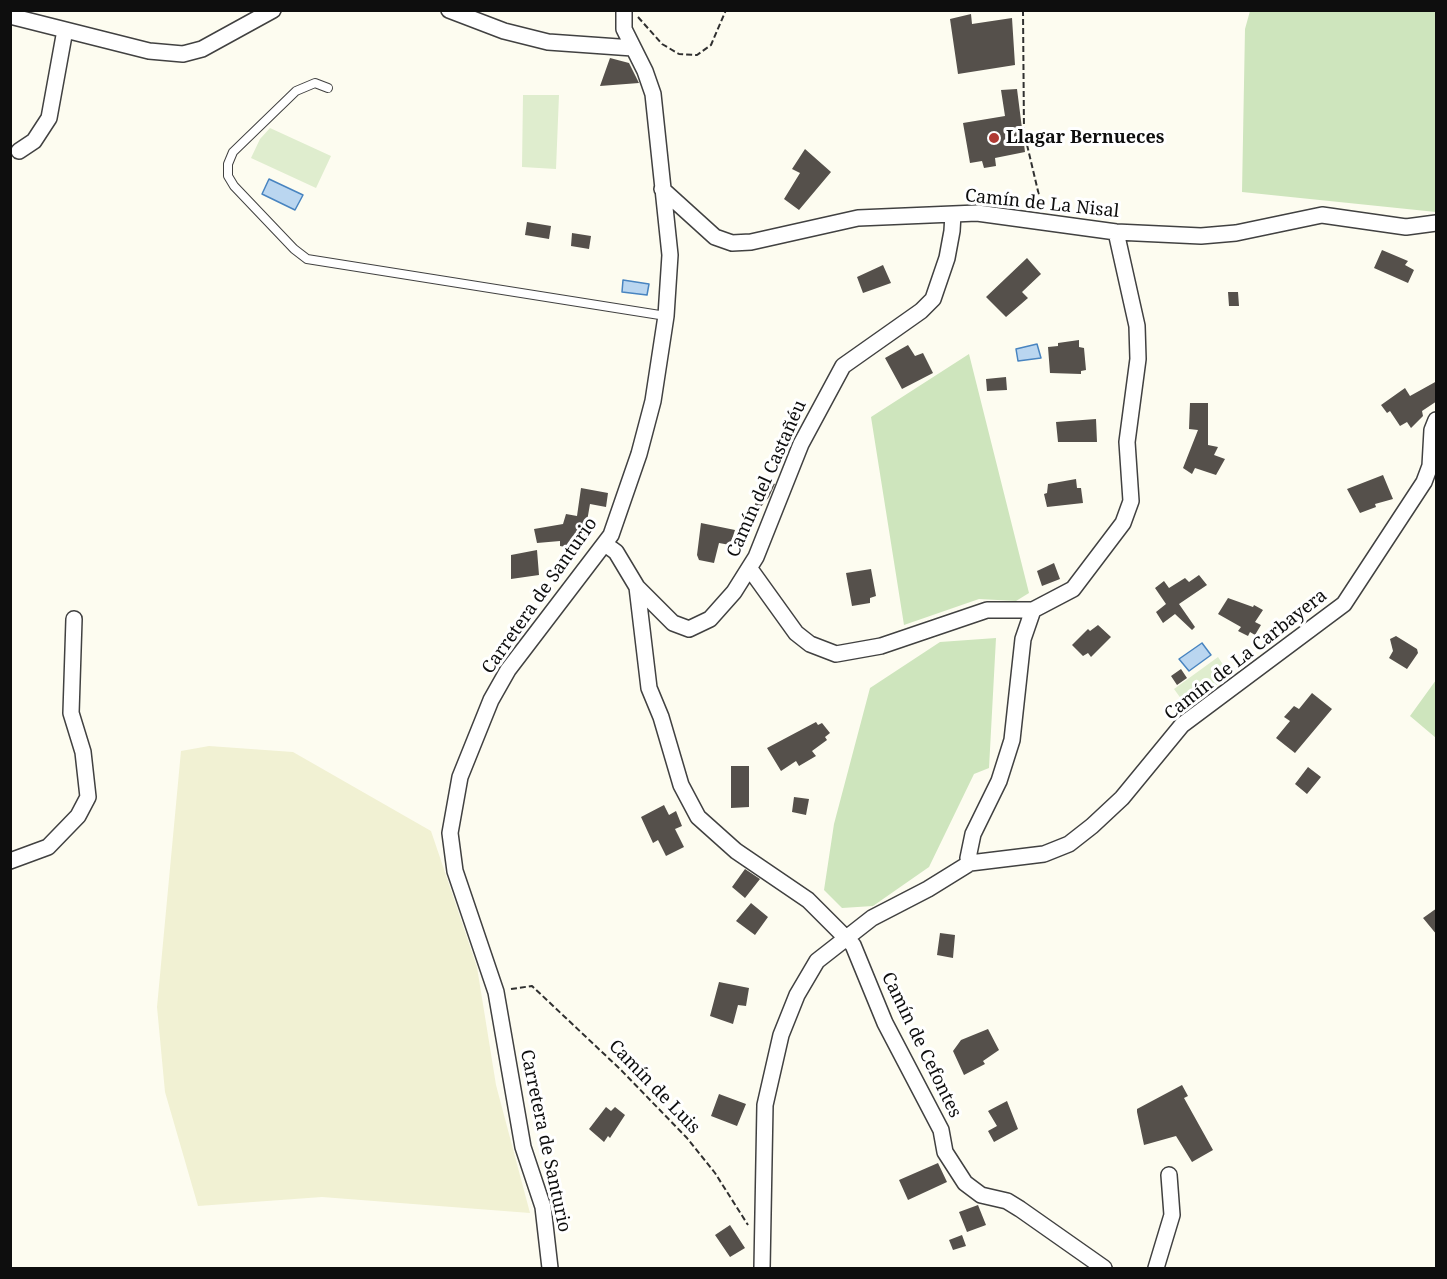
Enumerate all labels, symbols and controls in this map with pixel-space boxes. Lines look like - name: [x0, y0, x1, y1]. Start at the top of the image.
- place label: Llagar Bernueces: [1006, 127, 1164, 149]
- marker: Llagar Bernueces: [987, 131, 1001, 145]
- street label: Camín de La Nisal: [964, 185, 1120, 223]
- street label: Camín del Castañéu: [723, 397, 811, 561]
- street label: Carretera de Santurio: [478, 514, 602, 678]
- street label: Camín de La Carbayera: [1160, 585, 1332, 725]
- street label: Camín de Cefontes: [876, 969, 966, 1121]
- street label: Camín de Luis: [604, 1036, 704, 1138]
- street label: Carretera de Santurio: [515, 1048, 575, 1234]

